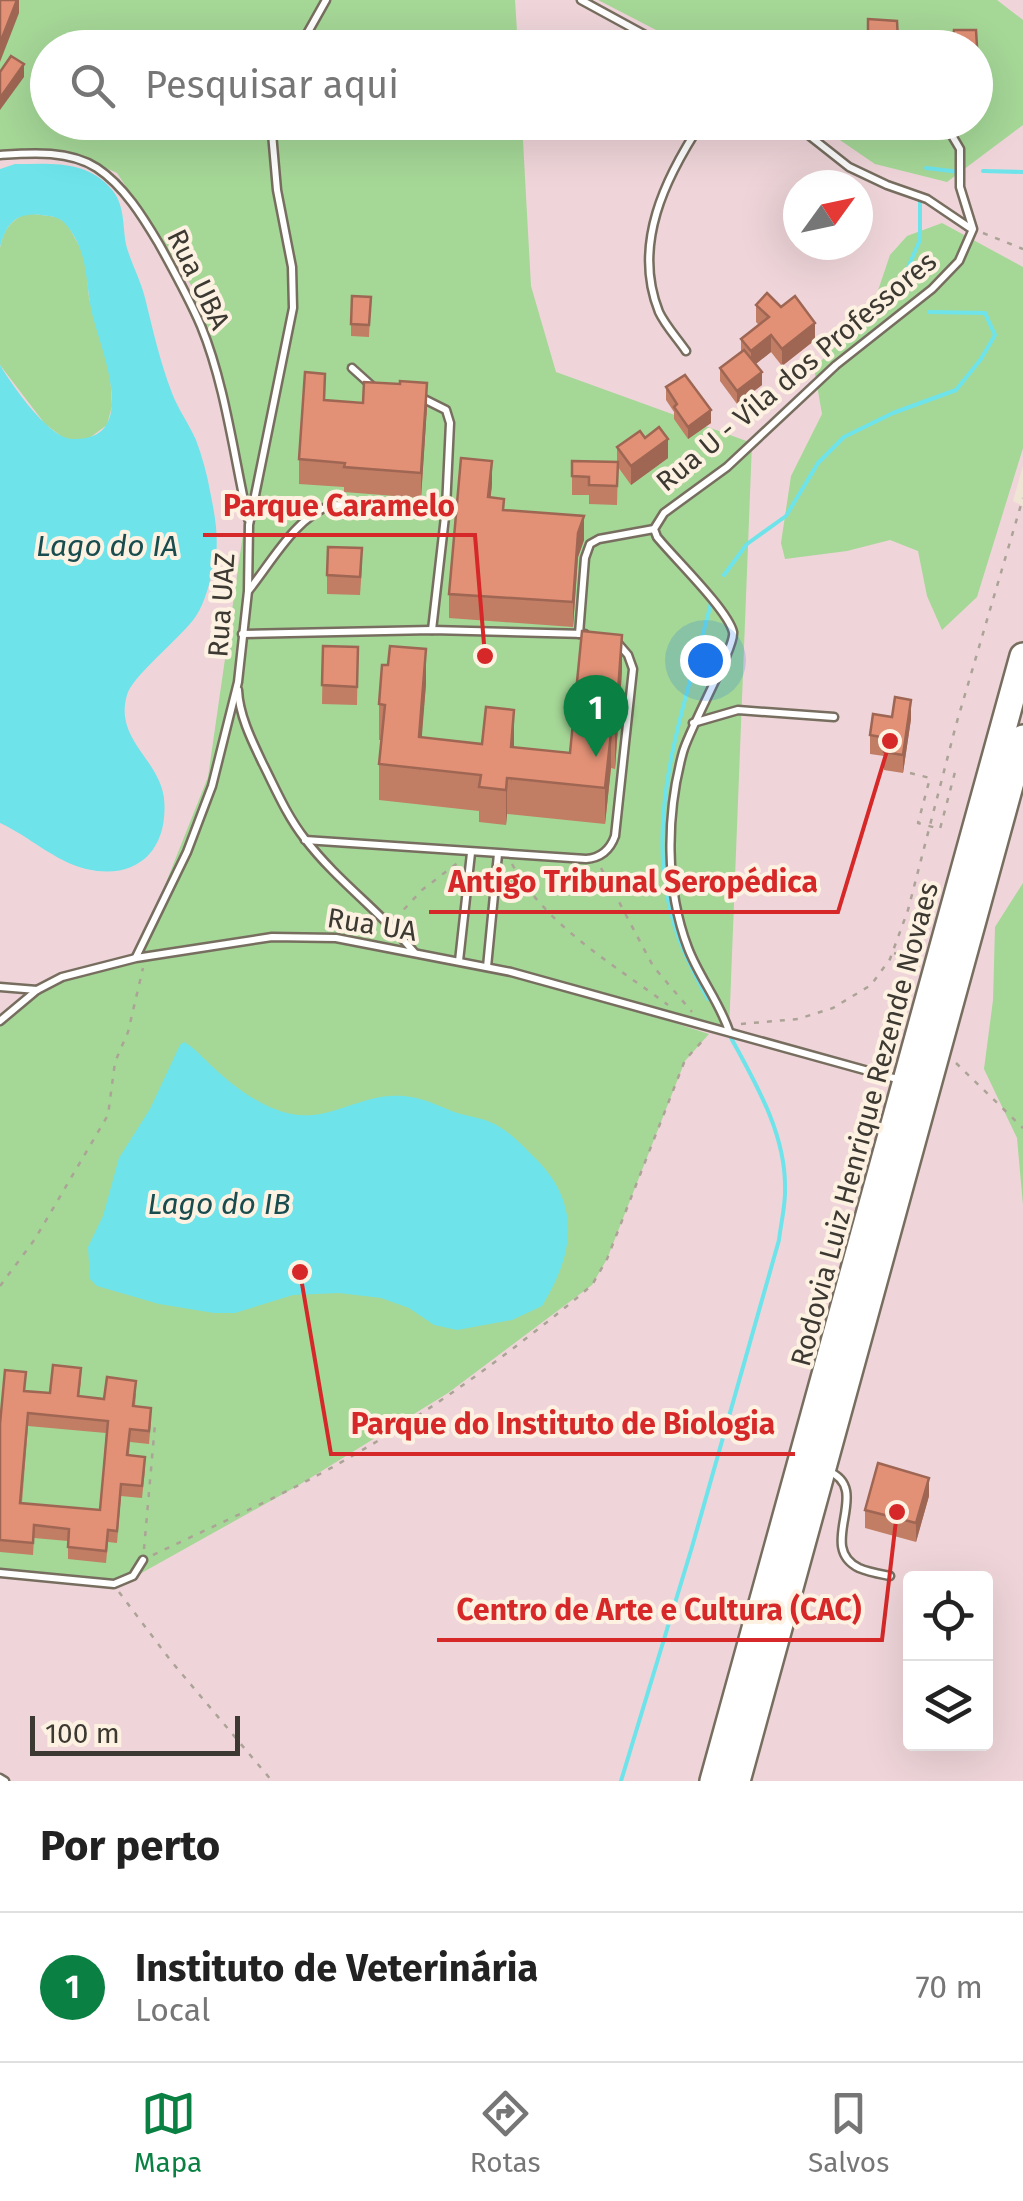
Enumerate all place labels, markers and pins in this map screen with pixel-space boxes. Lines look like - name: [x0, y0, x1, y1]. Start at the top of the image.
- callout: Parque Caramelo: [203, 475, 475, 535]
- pin: 1: [564, 674, 628, 757]
- callout: Antigo Tribunal Seropédica: [429, 852, 838, 912]
- callout: Parque do Instituto de Biologia: [331, 1394, 795, 1454]
- callout: Centro de Arte e Cultura (CAC): [437, 1580, 882, 1640]

